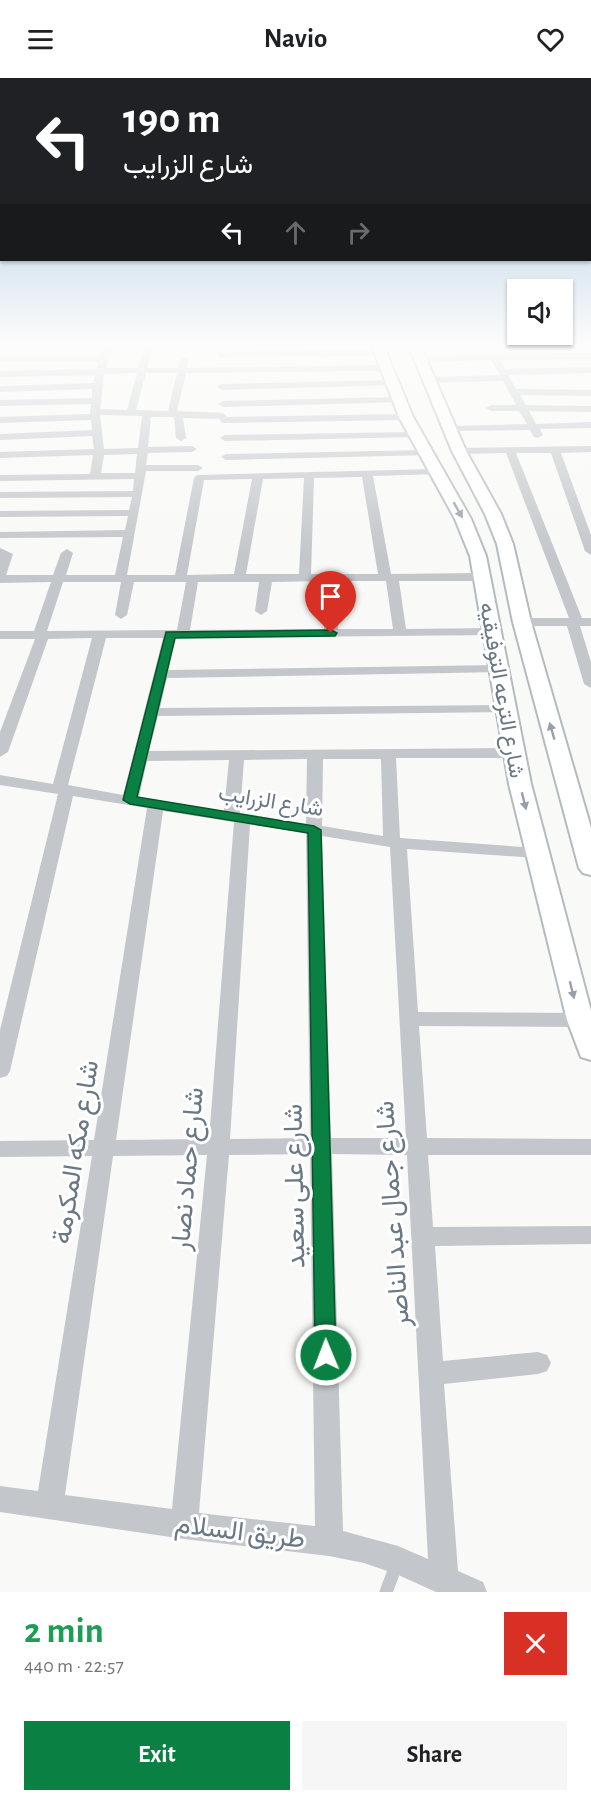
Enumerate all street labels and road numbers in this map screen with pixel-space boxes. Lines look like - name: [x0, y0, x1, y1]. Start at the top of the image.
- street label: شارع الترعه التوفيقيه: [473, 601, 528, 780]
- street label: شارع الزرايب: [216, 782, 325, 823]
- street label: شارع مكه المكرمة: [48, 1058, 107, 1246]
- street label: شارع حماد نصار: [167, 1086, 212, 1253]
- street label: شارع جمال عبد الناصر: [371, 1100, 418, 1329]
- street label: شارع على سعيد: [280, 1104, 313, 1268]
- street label: طريق السلام: [173, 1510, 307, 1556]

